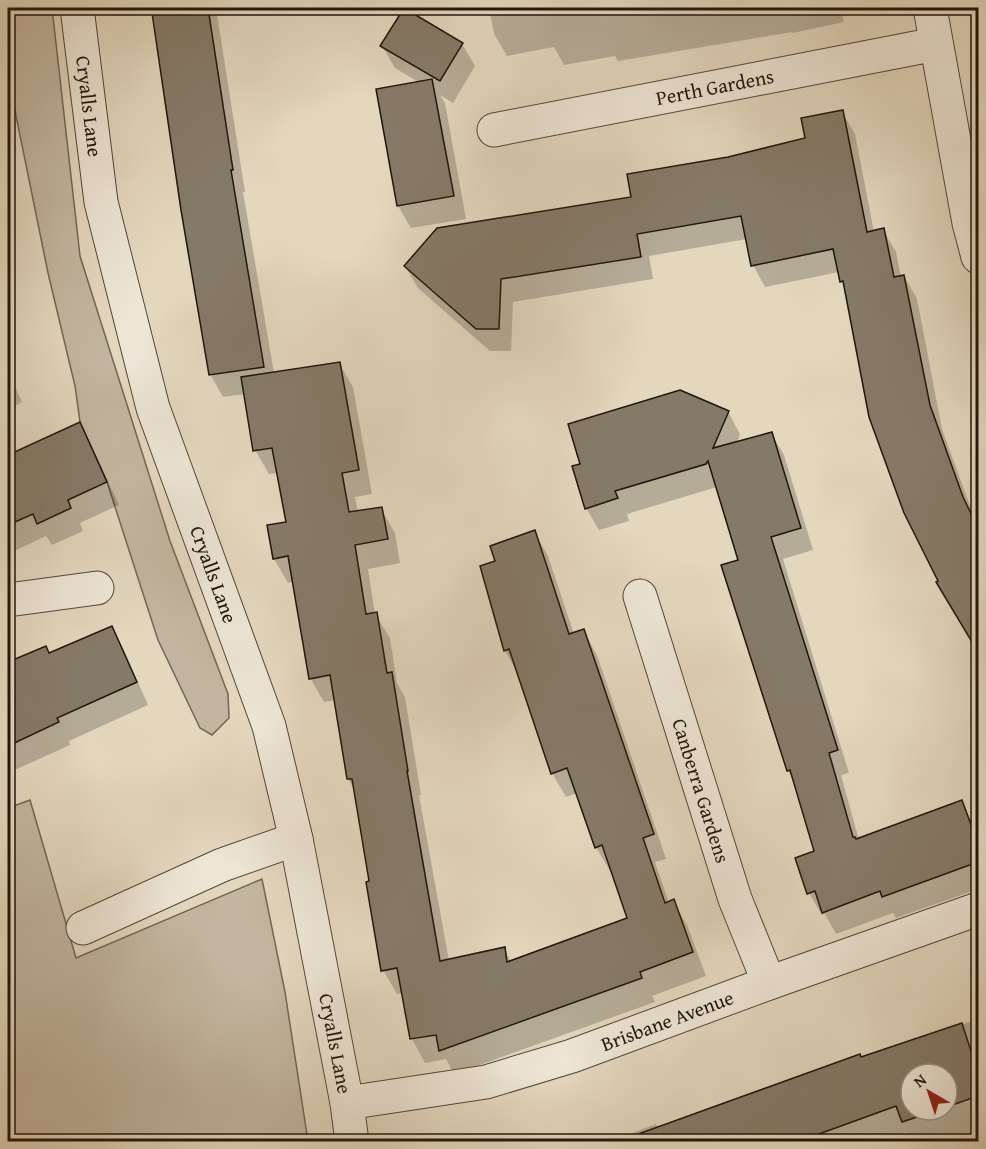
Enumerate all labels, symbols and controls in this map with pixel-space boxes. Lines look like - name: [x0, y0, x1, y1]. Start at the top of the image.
- street label: Cryalls Lane: [69, 54, 110, 158]
- street label: Perth Gardens: [653, 61, 776, 112]
- street label: Cryalls Lane: [183, 521, 245, 627]
- street label: Canberra Gardens: [665, 715, 738, 866]
- street label: Brisbane Avenue: [597, 982, 738, 1058]
- street label: Cryalls Lane: [312, 991, 360, 1096]
- north arrow: [899, 1062, 959, 1122]
- text: N: [908, 1067, 932, 1093]

